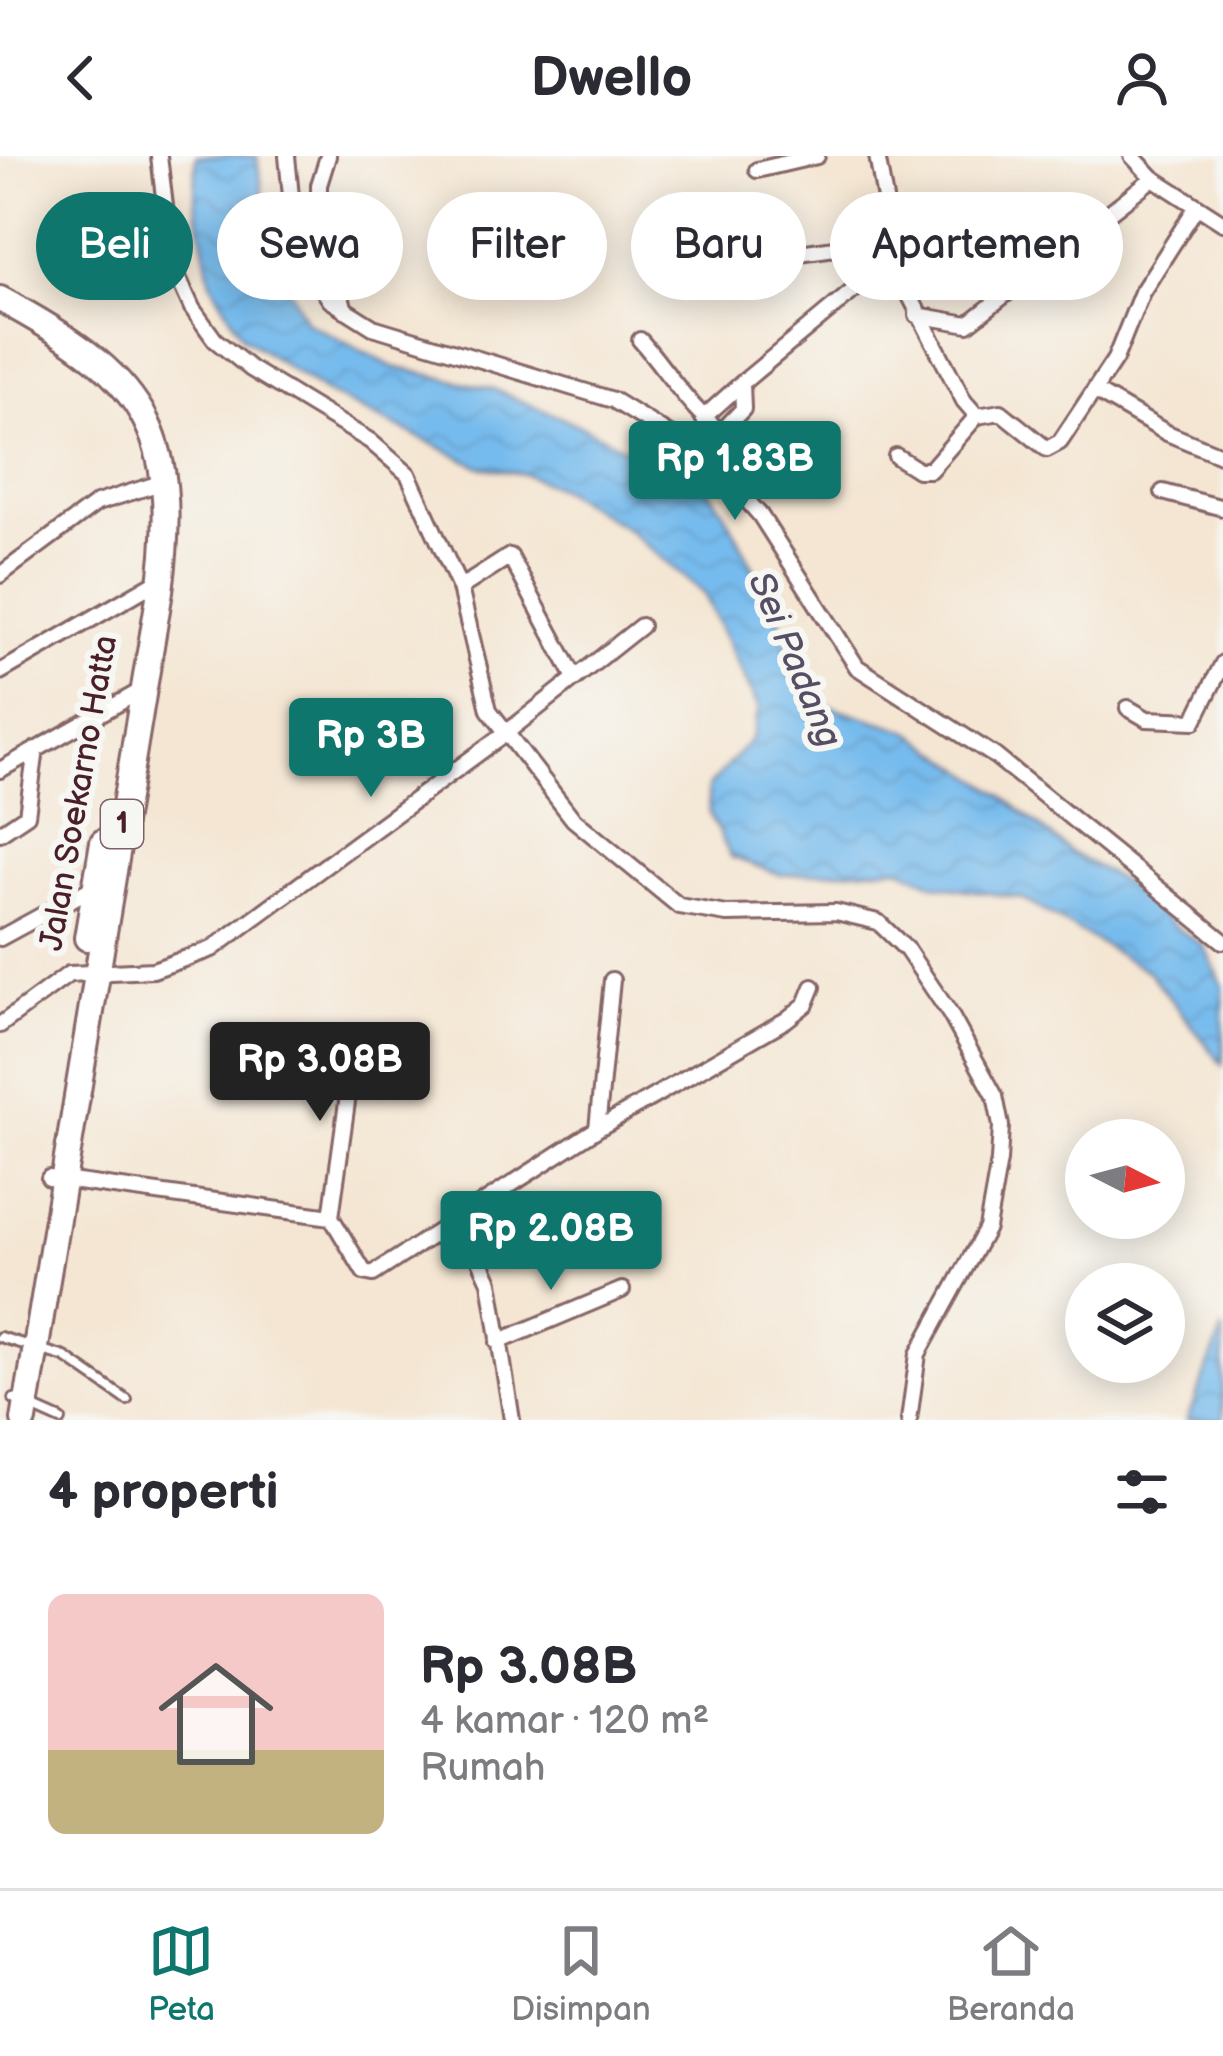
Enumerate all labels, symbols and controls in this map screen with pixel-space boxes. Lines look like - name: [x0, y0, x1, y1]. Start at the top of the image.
- icon: back: [48, 45, 114, 111]
- icon: person: [1109, 45, 1175, 111]
- text: Dwello: [531, 46, 692, 111]
- chip: Beli: [36, 192, 193, 300]
- chip: Sewa: [217, 192, 403, 300]
- chip: Filter: [427, 192, 607, 300]
- chip: Baru: [631, 192, 806, 300]
- chip: Apartemen: [830, 192, 1123, 300]
- pin: Rp 1.83B: [611, 421, 859, 523]
- text: Rp 1.83B: [656, 436, 814, 483]
- water label: Sei Padang: [738, 566, 850, 754]
- street label: Jalan Soekarno Hatta: [32, 632, 126, 954]
- pin: Rp 3B: [287, 698, 455, 800]
- text: Rp 3B: [316, 713, 426, 760]
- road number: 1: [101, 800, 143, 848]
- pin: Rp 3.08B: [196, 1022, 444, 1124]
- text: Rp 3.08B: [237, 1037, 403, 1084]
- north arrow: [1065, 1119, 1185, 1239]
- map controls: [1065, 1119, 1185, 1383]
- pin: Rp 2.08B: [427, 1191, 675, 1293]
- text: Rp 2.08B: [468, 1206, 634, 1253]
- button: layers: [1065, 1263, 1185, 1383]
- icon: filters: [1109, 1459, 1175, 1525]
- text: 4 properti: [48, 1462, 279, 1523]
- text: Rp 3.08B: [420, 1637, 637, 1698]
- icon: home: [144, 1642, 288, 1786]
- text: 4 kamar · 120 m²: [420, 1698, 709, 1745]
- text: Rumah: [420, 1745, 545, 1792]
- tab: Peta: [148, 1918, 215, 2030]
- tab: Disimpan: [511, 1918, 651, 2030]
- tab: Beranda: [947, 1918, 1075, 2030]

